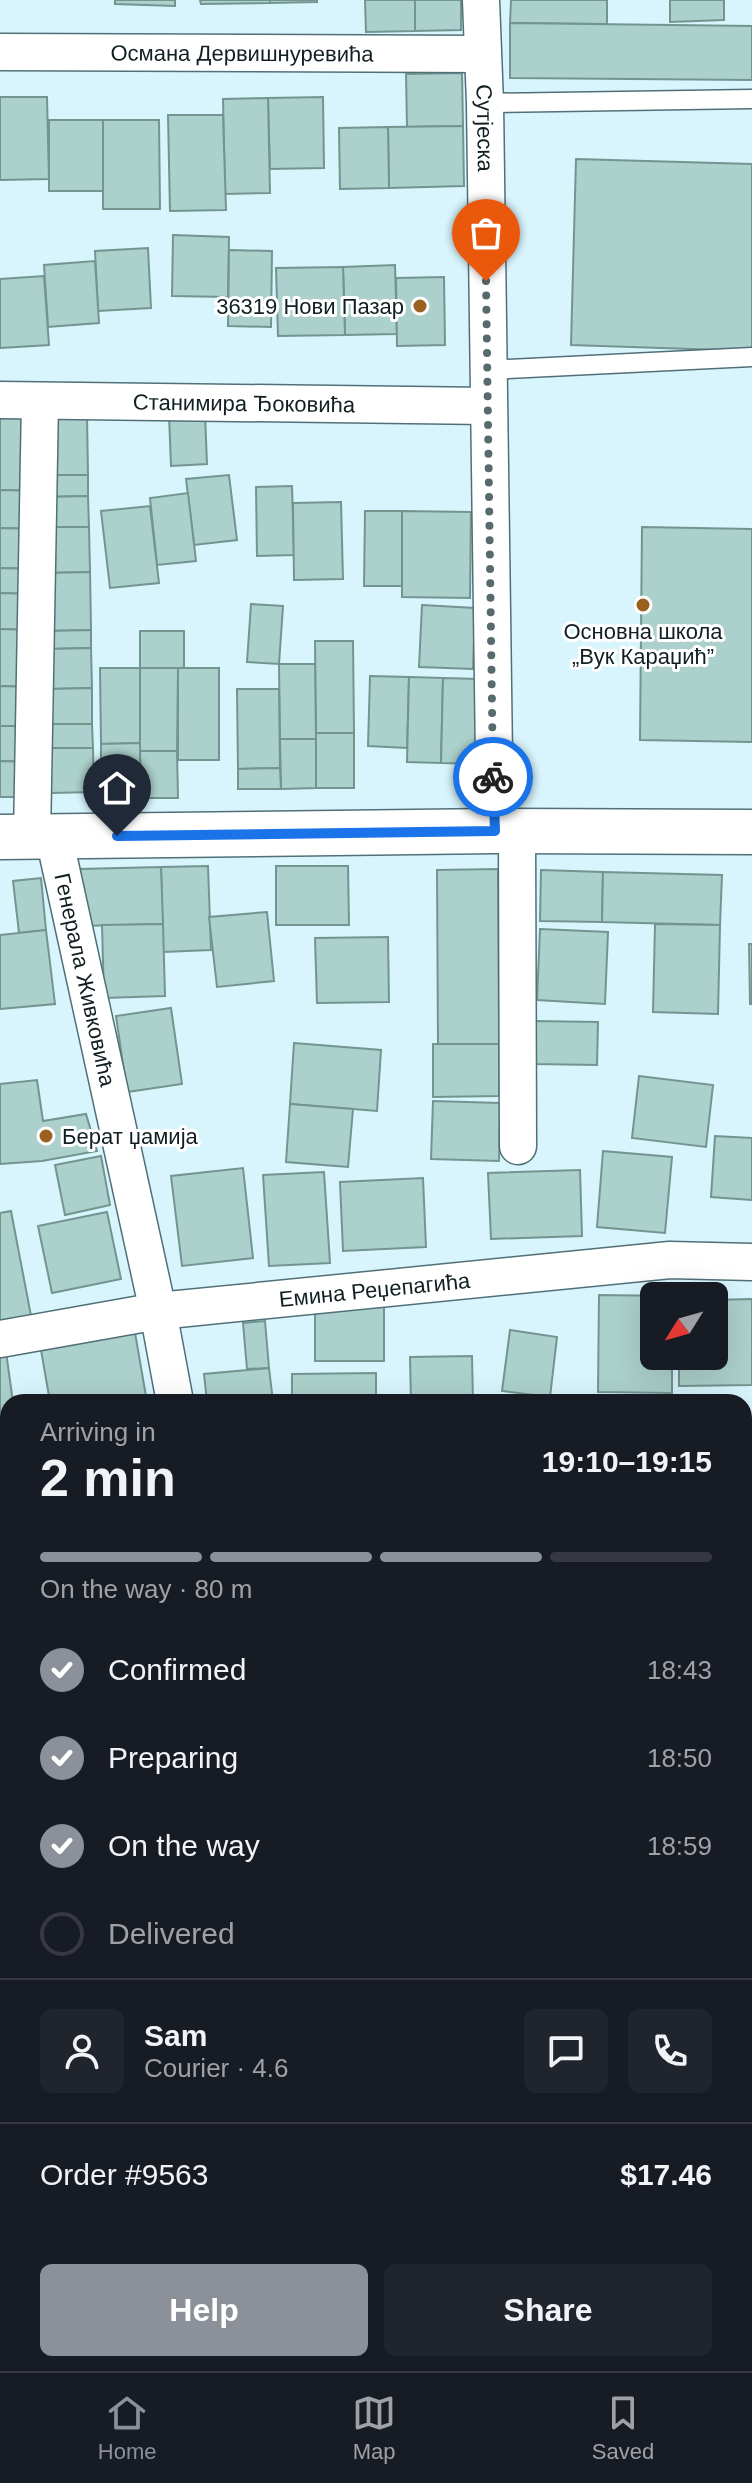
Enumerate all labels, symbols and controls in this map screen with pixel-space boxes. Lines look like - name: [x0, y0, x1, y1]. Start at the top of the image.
- street label: Османа Дервишнуревића: [110, 40, 374, 67]
- street label: Сутјеска: [471, 84, 498, 173]
- pin: [452, 199, 520, 281]
- icon: bag: [464, 211, 508, 255]
- place label: 36319 Нови Пазар: [216, 294, 404, 319]
- marker: 36319 Нови Пазар: [411, 297, 429, 315]
- street label: Станимира Ђоковића: [133, 390, 356, 417]
- marker: Основна школа „Вук Караџић”: [634, 596, 652, 614]
- place label: Основна школа „Вук Караџић”: [563, 619, 723, 669]
- courier: [453, 737, 533, 817]
- pin: [83, 754, 151, 836]
- icon: bike: [471, 755, 515, 799]
- icon: home: [95, 766, 139, 810]
- street label: Генерала Живковића: [49, 871, 121, 1089]
- place label: Берат џамија: [62, 1124, 199, 1149]
- marker: Берат џамија: [37, 1127, 55, 1145]
- street label: Емина Реџепагића: [278, 1268, 472, 1312]
- north arrow: [640, 1282, 728, 1370]
- map controls: [640, 1282, 728, 1370]
- text: Arriving in: [40, 1417, 156, 1447]
- text: 19:10–19:15: [542, 1445, 712, 1478]
- text: 2 min: [40, 1449, 176, 1507]
- text: On the way · 80 m: [40, 1574, 252, 1604]
- icon: check: [40, 1648, 84, 1692]
- text: Confirmed: [108, 1653, 246, 1686]
- text: 18:43: [647, 1655, 712, 1685]
- icon: check: [40, 1736, 84, 1780]
- text: Preparing: [108, 1741, 238, 1774]
- text: 18:50: [647, 1743, 712, 1773]
- icon: check: [40, 1824, 84, 1868]
- text: On the way: [108, 1829, 260, 1862]
- text: 18:59: [647, 1831, 712, 1861]
- text: Delivered: [108, 1917, 235, 1950]
- button: person: [40, 2009, 124, 2093]
- button: chat: [524, 2009, 608, 2093]
- button: phone: [628, 2009, 712, 2093]
- text: Sam: [144, 2019, 207, 2052]
- text: Courier · 4.6: [144, 2053, 289, 2083]
- text: Order #9563: [40, 2158, 208, 2191]
- text: $17.46: [620, 2158, 712, 2191]
- button: Help: [40, 2264, 368, 2356]
- button: Share: [384, 2264, 712, 2356]
- tab: Home: [98, 2391, 157, 2465]
- tab: Map: [352, 2391, 396, 2465]
- tab: Saved: [592, 2391, 654, 2465]

